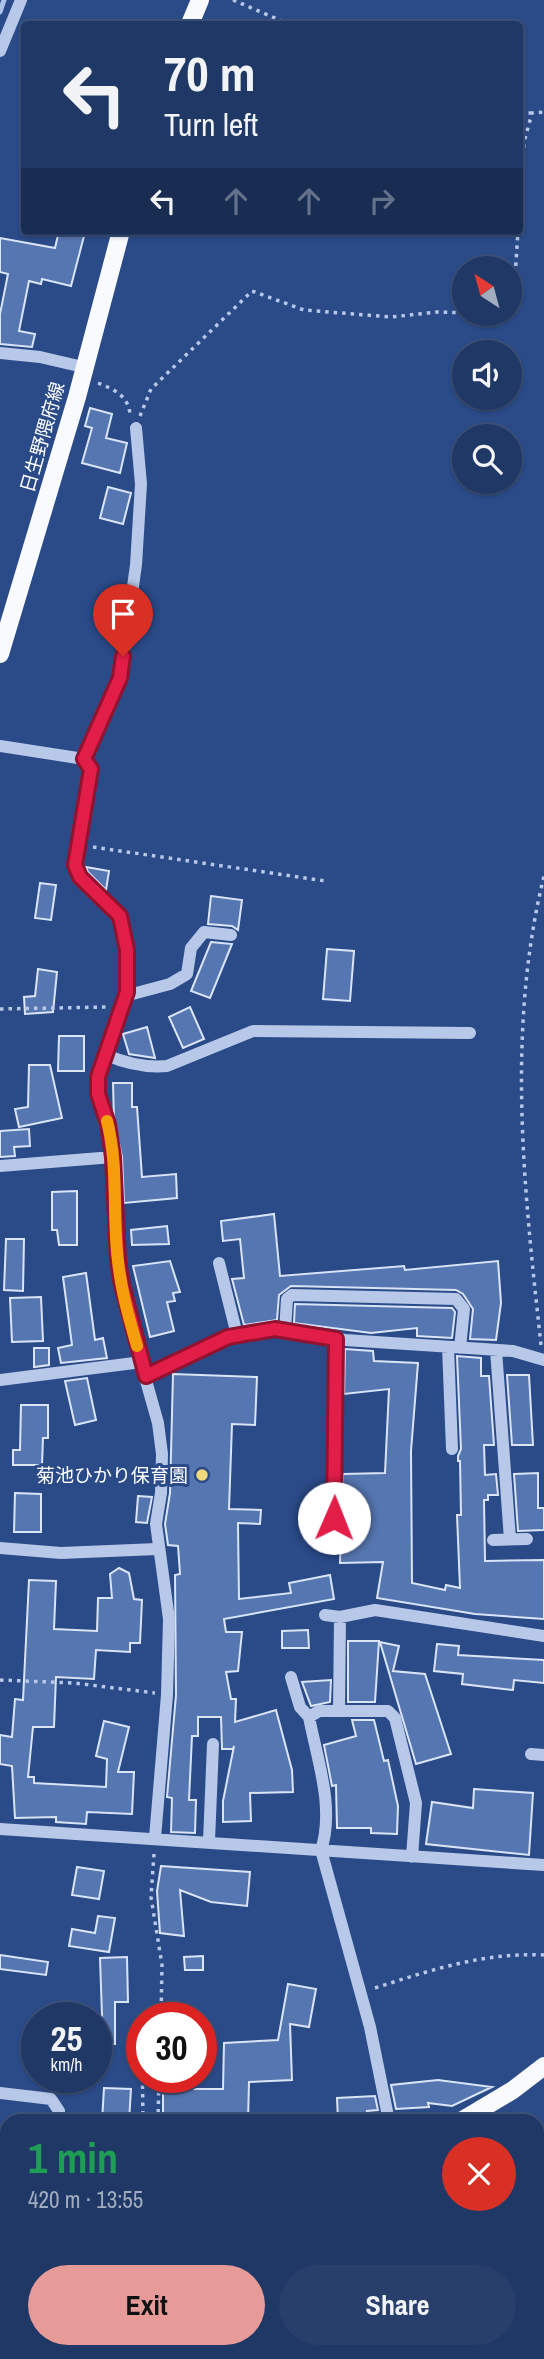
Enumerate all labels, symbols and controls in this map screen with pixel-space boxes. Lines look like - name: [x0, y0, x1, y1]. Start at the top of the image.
- text: 70 m: [164, 40, 256, 106]
- icon: left: [49, 49, 140, 140]
- text: Turn left: [164, 103, 258, 146]
- icon: left: [144, 182, 182, 220]
- icon: ahead: [217, 182, 255, 220]
- icon: ahead: [290, 182, 328, 220]
- icon: right: [363, 182, 401, 220]
- north arrow: [452, 256, 522, 326]
- map controls: [452, 256, 522, 494]
- button: sound: [452, 340, 522, 410]
- street label: 日生野隈府線: [14, 379, 70, 495]
- button: search: [452, 424, 522, 494]
- pin: [93, 584, 153, 656]
- icon: arrive: [104, 595, 142, 633]
- place label: 菊池ひかり保育園: [36, 1462, 188, 1488]
- marker: 菊池ひかり保育園: [194, 1467, 210, 1483]
- position arrow: [297, 1481, 371, 1555]
- speed limit sign: 30: [126, 2002, 217, 2093]
- text: 25: [51, 2015, 82, 2062]
- text: km/h: [51, 2052, 83, 2077]
- text: 1 min: [28, 2130, 118, 2186]
- button: close: [442, 2137, 516, 2211]
- text: 420 m · 13:55: [28, 2184, 143, 2215]
- button: Exit: [28, 2265, 265, 2345]
- button: Share: [279, 2265, 516, 2345]

